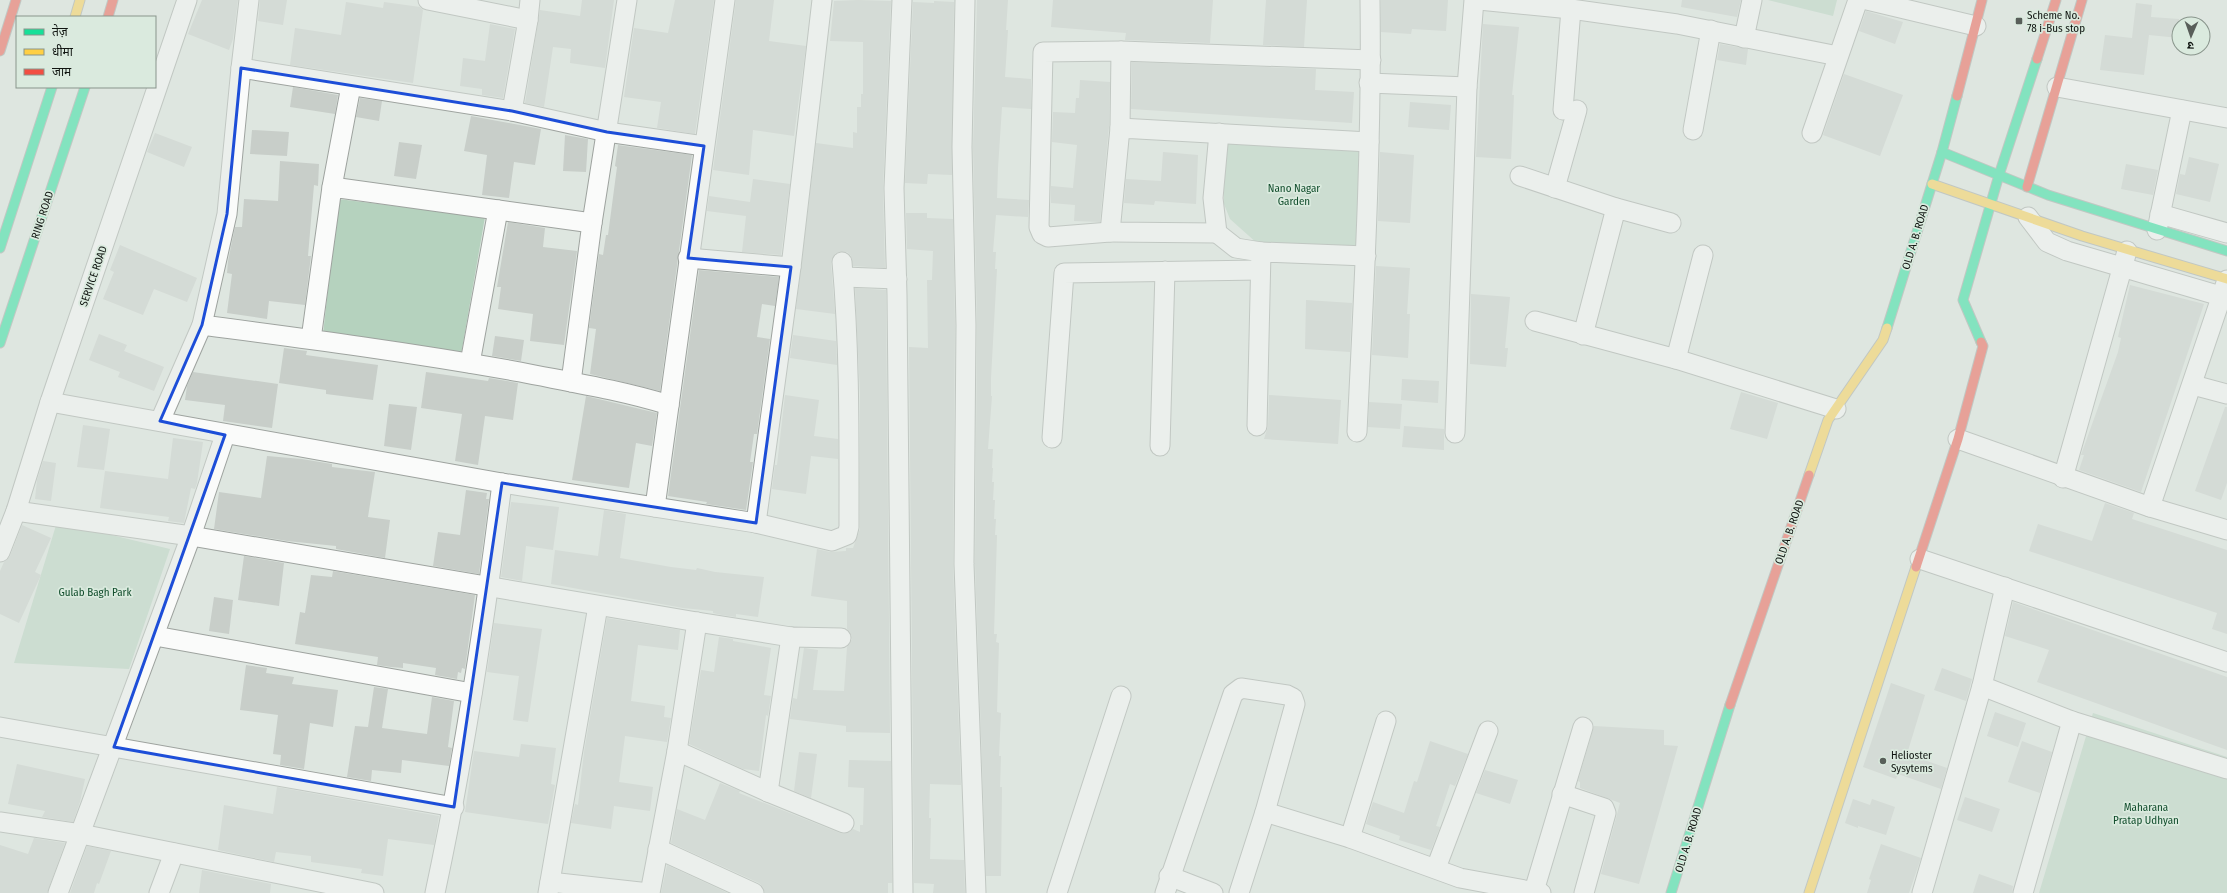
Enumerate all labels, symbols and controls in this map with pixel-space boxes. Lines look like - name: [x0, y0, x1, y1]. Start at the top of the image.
- place label: Scheme No. 78 i-Bus stop: [2027, 9, 2085, 35]
- legend: [16, 16, 156, 88]
- marker: Scheme No. 78 i-Bus stop: [2014, 16, 2024, 26]
- north arrow: [2171, 16, 2211, 56]
- text: तेज़: [52, 24, 69, 39]
- text: उ: [2187, 39, 2194, 52]
- text: धीमा: [52, 44, 74, 59]
- text: जाम: [52, 65, 72, 79]
- park label: Nano Nagar Garden: [1268, 182, 1320, 208]
- street label: RING ROAD: [29, 190, 56, 241]
- street label: OLD A. B. ROAD: [1899, 203, 1932, 271]
- street label: SERVICE ROAD: [77, 244, 110, 308]
- street label: OLD A. B. ROAD: [1772, 498, 1807, 566]
- park label: Gulab Bagh Park: [58, 586, 132, 599]
- place label: Helioster Sysytems: [1891, 749, 1933, 775]
- marker: Helioster Sysytems: [1878, 756, 1888, 766]
- park label: Maharana Pratap Udhyan: [2113, 801, 2179, 827]
- street label: OLD A. B. ROAD: [1672, 806, 1705, 874]

